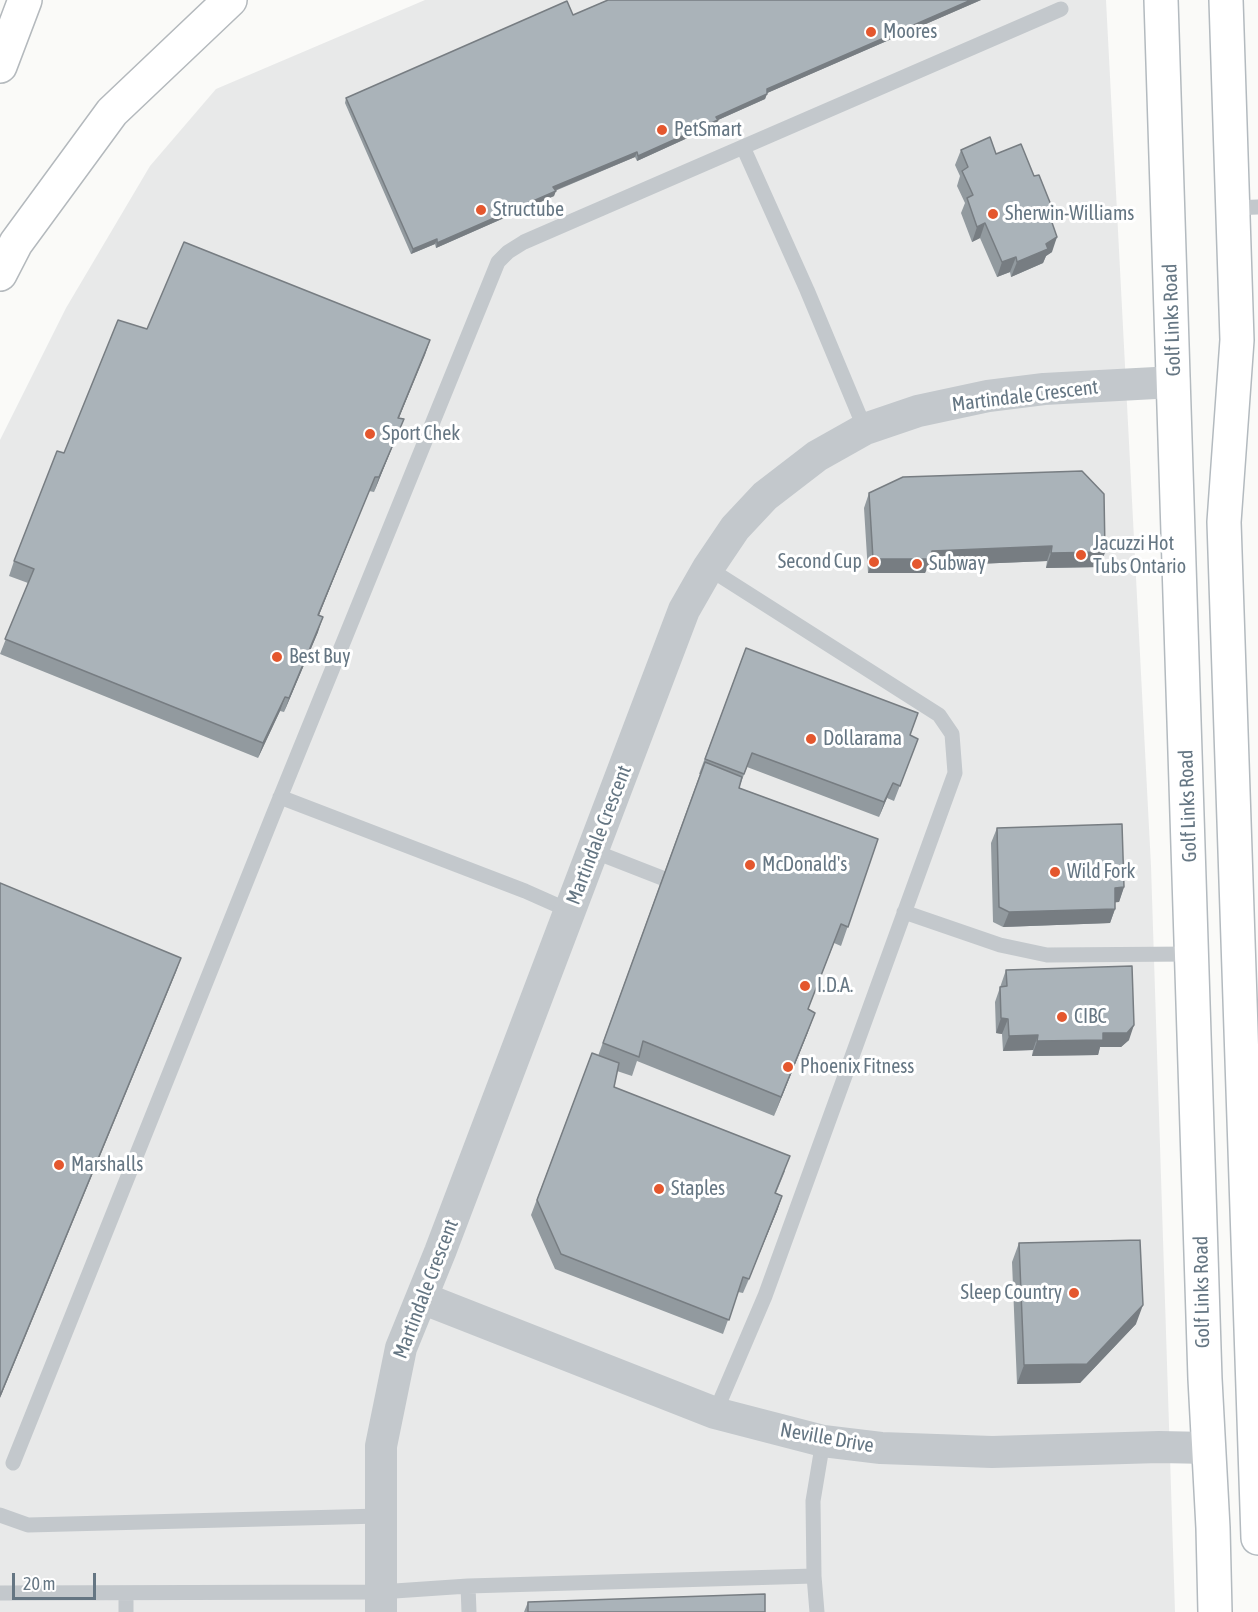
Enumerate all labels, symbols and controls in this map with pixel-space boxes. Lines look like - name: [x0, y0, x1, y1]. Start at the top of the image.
- place label: Moores: [883, 20, 937, 44]
- marker: Moores: [864, 25, 878, 39]
- place label: PetSmart: [674, 118, 742, 142]
- marker: PetSmart: [655, 123, 669, 137]
- place label: Structube: [493, 198, 564, 222]
- place label: Sherwin-Williams: [1005, 202, 1134, 226]
- marker: Structube: [474, 203, 488, 217]
- marker: Sherwin-Williams: [986, 207, 1000, 221]
- street label: Golf Links Road: [1158, 263, 1186, 377]
- street label: Martindale Crescent: [951, 375, 1099, 417]
- place label: Sport Chek: [382, 422, 460, 446]
- marker: Sport Chek: [363, 427, 377, 441]
- place label: Jacuzzi Hot Tubs Ontario: [1093, 532, 1186, 579]
- marker: Jacuzzi Hot Tubs Ontario: [1074, 548, 1088, 562]
- place label: Second Cup: [778, 550, 862, 574]
- place label: Subway: [929, 552, 986, 576]
- marker: Second Cup: [867, 555, 881, 569]
- marker: Subway: [910, 557, 924, 571]
- place label: Best Buy: [289, 645, 350, 669]
- marker: Best Buy: [270, 650, 284, 664]
- place label: Dollarama: [823, 727, 902, 751]
- marker: Dollarama: [804, 732, 818, 746]
- street label: Golf Links Road: [1174, 749, 1202, 863]
- street label: Martindale Crescent: [561, 762, 637, 908]
- place label: McDonald's: [762, 853, 847, 877]
- marker: McDonald's: [743, 858, 757, 872]
- place label: Wild Fork: [1067, 860, 1135, 884]
- marker: Wild Fork: [1048, 865, 1062, 879]
- place label: I.D.A.: [817, 974, 853, 998]
- marker: I.D.A.: [798, 979, 812, 993]
- place label: CIBC: [1074, 1005, 1107, 1029]
- marker: CIBC: [1055, 1010, 1069, 1024]
- place label: Phoenix Fitness: [800, 1055, 914, 1079]
- marker: Phoenix Fitness: [781, 1060, 795, 1074]
- place label: Marshalls: [71, 1153, 143, 1177]
- marker: Marshalls: [52, 1158, 66, 1172]
- place label: Staples: [671, 1177, 725, 1201]
- marker: Staples: [652, 1182, 666, 1196]
- street label: Martindale Crescent: [388, 1216, 464, 1362]
- street label: Golf Links Road: [1189, 1236, 1215, 1348]
- place label: Sleep Country: [961, 1281, 1062, 1305]
- marker: Sleep Country: [1067, 1286, 1081, 1300]
- street label: Neville Drive: [778, 1418, 876, 1458]
- scale bar: [15, 1561, 99, 1599]
- text: 20 m: [23, 1573, 55, 1594]

